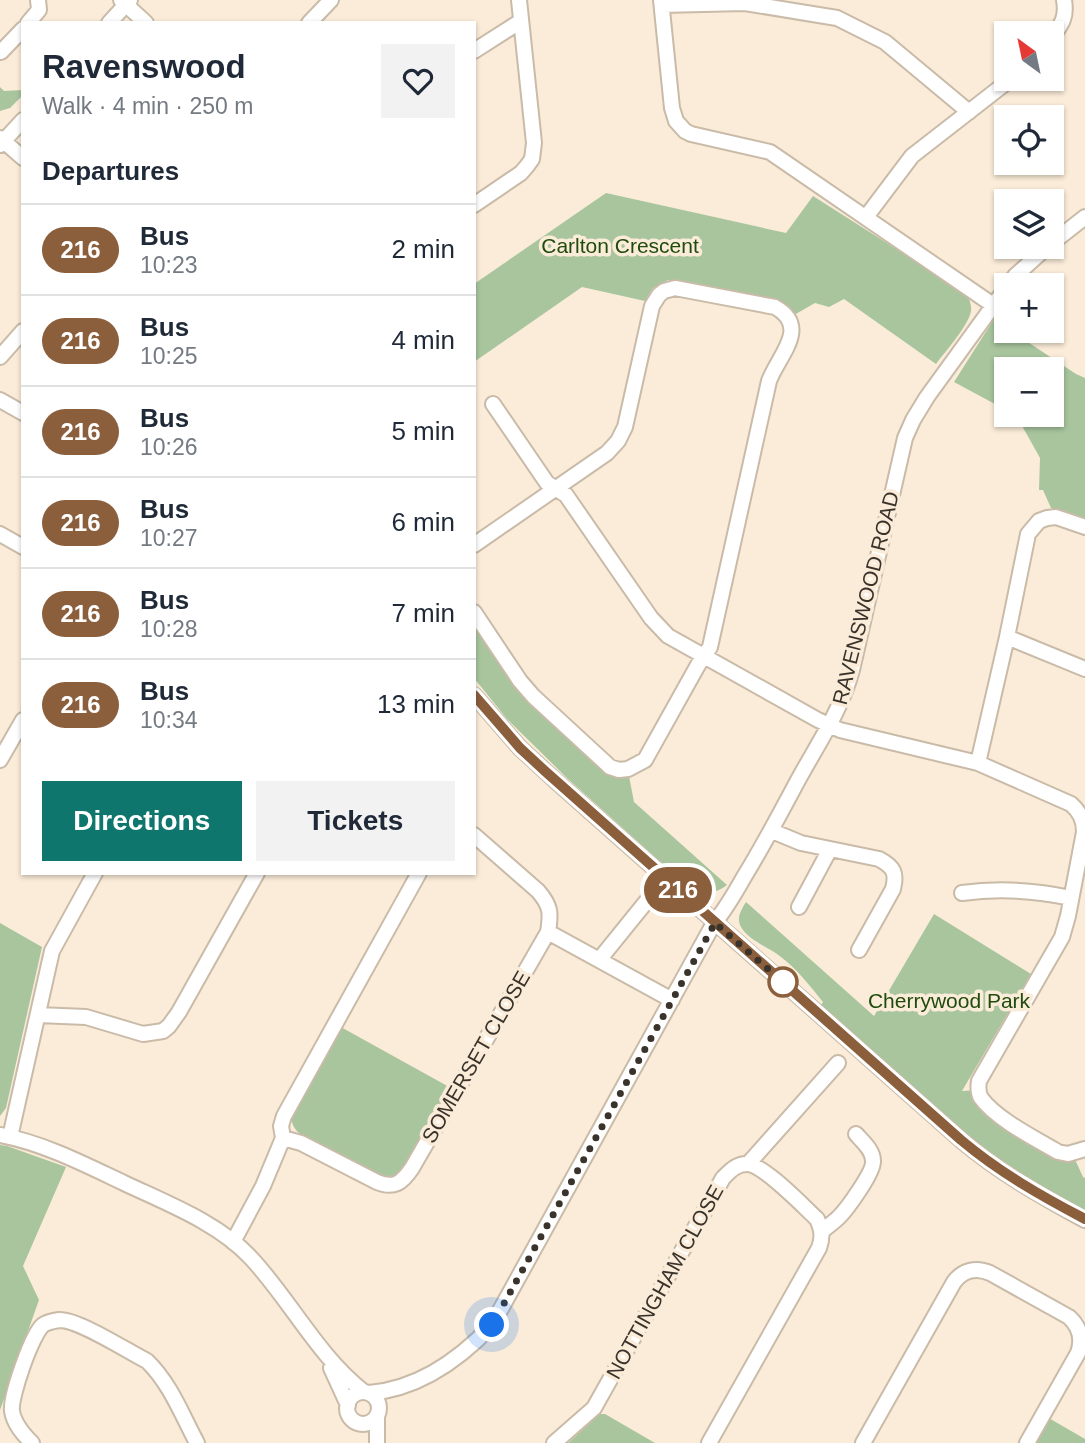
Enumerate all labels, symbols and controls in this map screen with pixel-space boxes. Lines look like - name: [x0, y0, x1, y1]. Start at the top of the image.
- north arrow: [994, 21, 1064, 91]
- map controls: [994, 21, 1064, 427]
- button: heart: [381, 44, 455, 118]
- text: Ravenswood: [42, 48, 246, 85]
- text: Walk · 4 min · 250 m: [42, 93, 253, 119]
- button: locate: [994, 105, 1064, 175]
- text: Departures: [42, 156, 179, 186]
- button: layers: [994, 189, 1064, 259]
- text: Bus: [140, 221, 189, 251]
- text: 2 min: [391, 234, 455, 264]
- park label: Carlton Crescent: [541, 234, 699, 257]
- text: 216: [60, 236, 101, 263]
- text: 10:23: [140, 252, 198, 278]
- button: +: [994, 273, 1064, 343]
- text: Bus: [140, 312, 189, 342]
- text: 4 min: [391, 325, 455, 355]
- text: 216: [60, 327, 101, 354]
- text: 10:25: [140, 343, 198, 369]
- button: −: [994, 357, 1064, 427]
- text: Bus: [140, 403, 189, 433]
- text: 5 min: [391, 416, 455, 446]
- text: 216: [60, 418, 101, 445]
- text: 10:26: [140, 434, 198, 460]
- street label: RAVENSWOOD ROAD: [828, 489, 903, 707]
- text: Bus: [140, 494, 189, 524]
- text: 6 min: [391, 507, 455, 537]
- text: 216: [60, 509, 101, 536]
- text: 10:27: [140, 525, 198, 551]
- text: Bus: [140, 585, 189, 615]
- text: 7 min: [391, 598, 455, 628]
- text: 216: [60, 600, 101, 627]
- text: 10:28: [140, 616, 198, 642]
- text: Bus: [140, 676, 189, 706]
- text: 13 min: [377, 689, 455, 719]
- text: 216: [60, 691, 101, 718]
- text: 10:34: [140, 707, 198, 733]
- button: Directions: [42, 781, 242, 861]
- button: Tickets: [256, 781, 455, 861]
- line badge: 216: [638, 867, 718, 913]
- text: 216: [658, 876, 698, 903]
- street label: SOMERSET CLOSE: [417, 967, 534, 1147]
- unlabelled marker: [768, 967, 798, 997]
- park label: Cherrywood Park: [868, 989, 1031, 1012]
- street label: NOTTINGHAM CLOSE: [602, 1181, 728, 1383]
- your location: [474, 1307, 509, 1342]

